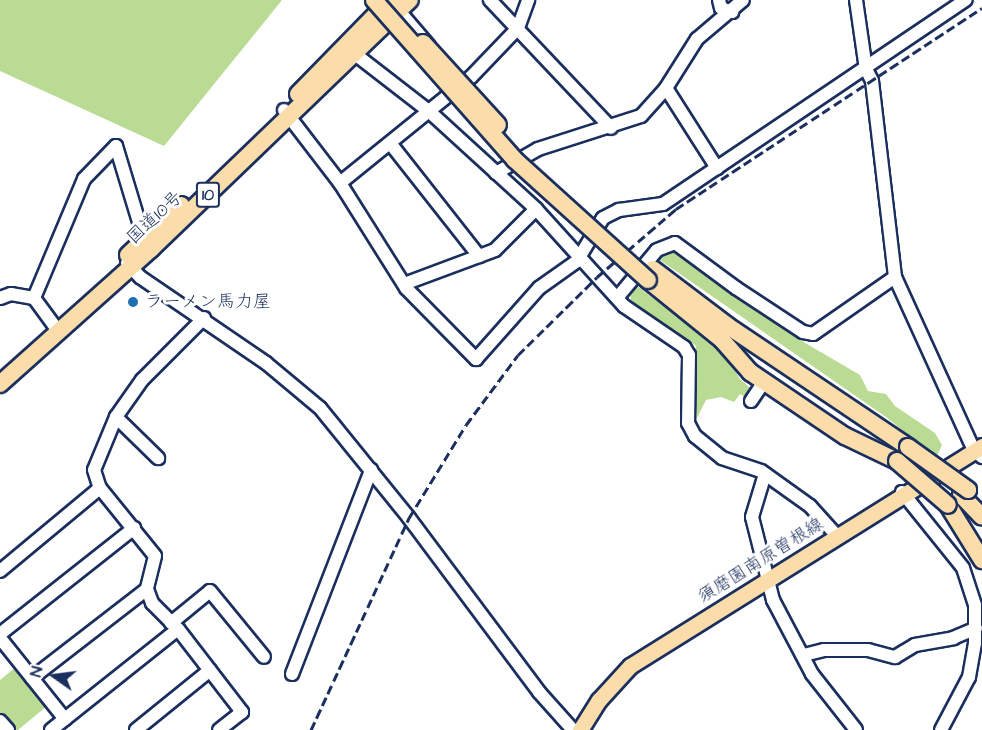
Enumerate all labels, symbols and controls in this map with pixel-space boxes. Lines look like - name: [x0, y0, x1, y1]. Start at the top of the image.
- road number: 10: [194, 182, 222, 208]
- street label: 国道10号: [123, 187, 187, 249]
- place label: ラーメン馬力屋: [145, 291, 271, 313]
- marker: ラーメン馬力屋: [126, 295, 140, 309]
- street label: 須磨園南原曽根線: [694, 514, 828, 608]
- north arrow: [24, 646, 84, 706]
- text: N: [25, 664, 48, 679]

